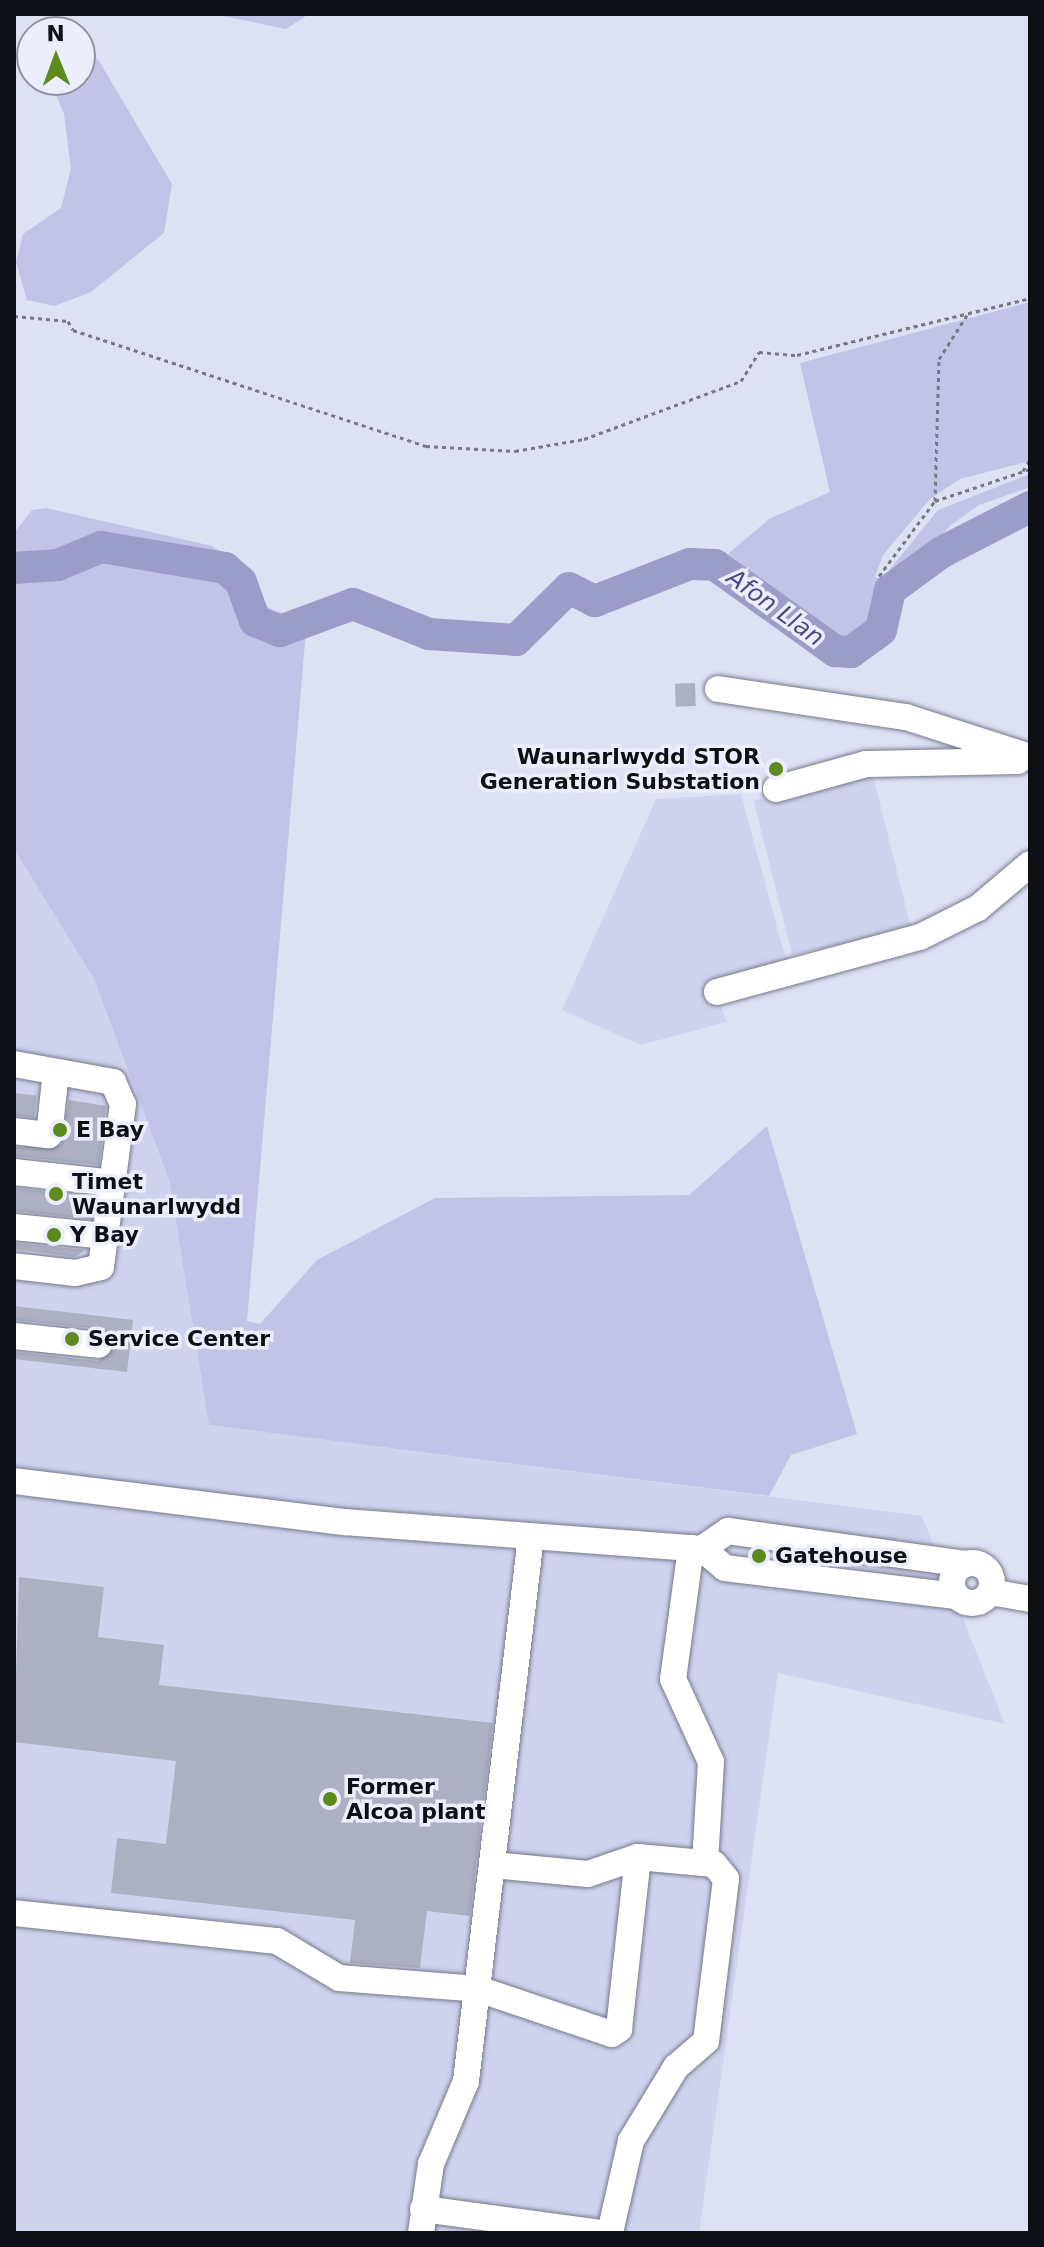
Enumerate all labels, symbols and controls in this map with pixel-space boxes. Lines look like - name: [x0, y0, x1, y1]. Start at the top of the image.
- north arrow: [16, 16, 96, 96]
- text: N: [46, 21, 65, 46]
- water label: Afon Llan: [721, 563, 829, 653]
- place label: Waunarlwydd STOR Generation Substation: [480, 743, 760, 794]
- marker: Waunarlwydd STOR Generation Substation: [767, 760, 785, 778]
- place label: E Bay: [76, 1117, 144, 1143]
- marker: E Bay: [51, 1121, 69, 1139]
- place label: Timet Waunarlwydd: [72, 1168, 241, 1220]
- marker: Timet Waunarlwydd: [47, 1185, 65, 1203]
- place label: Y Bay: [70, 1222, 139, 1248]
- marker: Y Bay: [45, 1226, 63, 1244]
- place label: Service Center: [88, 1326, 270, 1352]
- marker: Service Center: [63, 1330, 81, 1348]
- place label: Gatehouse: [775, 1543, 908, 1569]
- marker: Gatehouse: [750, 1547, 768, 1565]
- place label: Former Alcoa plant: [346, 1773, 486, 1824]
- marker: Former Alcoa plant: [321, 1790, 339, 1808]

